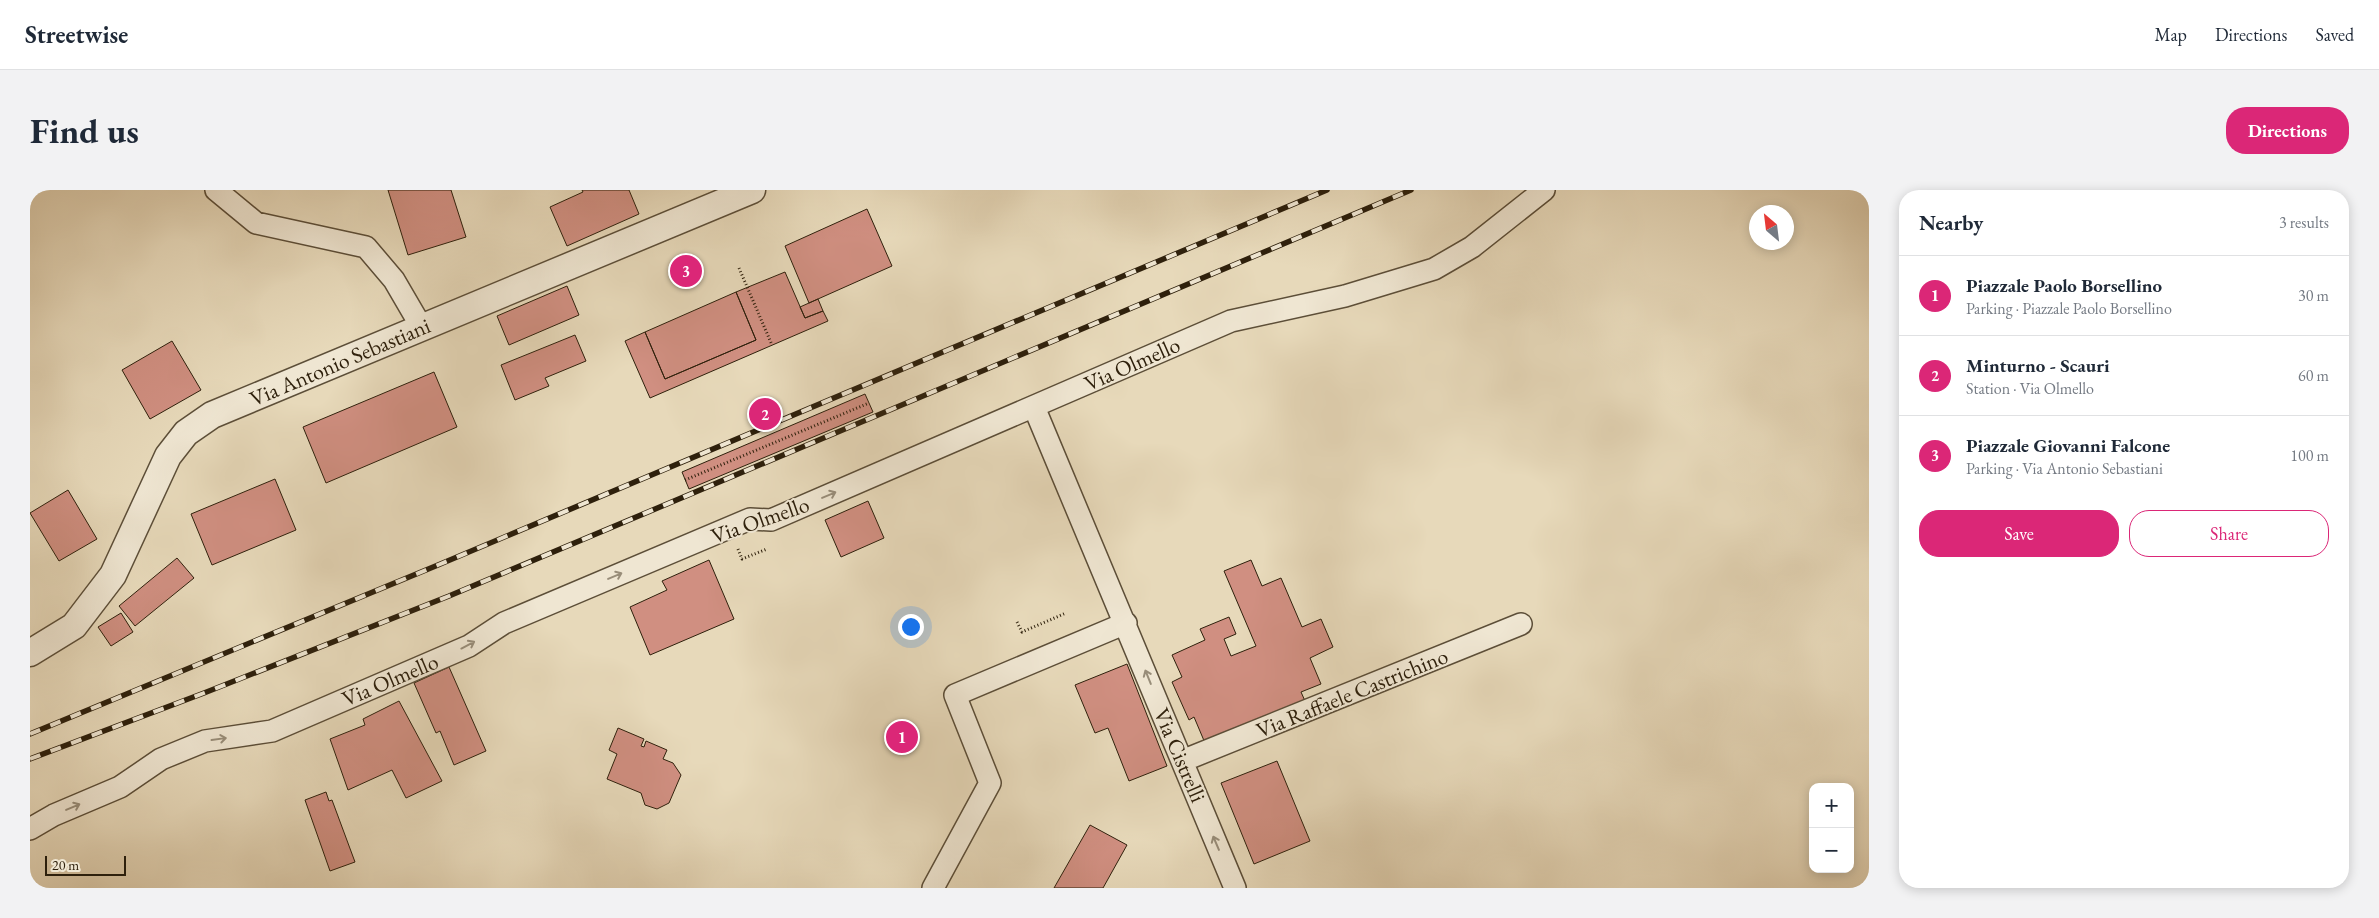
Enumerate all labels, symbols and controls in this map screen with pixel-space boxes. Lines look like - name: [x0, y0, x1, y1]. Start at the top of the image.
- text: Streetwise: [25, 19, 128, 50]
- text: Map: [2155, 23, 2187, 46]
- text: Directions: [2215, 23, 2287, 46]
- text: Saved: [2315, 23, 2354, 46]
- button: Directions: [2226, 107, 2349, 154]
- text: Find us: [30, 108, 139, 153]
- north arrow: [1749, 205, 1794, 250]
- text: Nearby: [1919, 209, 1983, 236]
- text: 3 results: [2279, 212, 2329, 233]
- pin: 3: [670, 252, 702, 290]
- text: Piazzale Paolo Borsellino: [1966, 273, 2162, 298]
- text: 1: [1931, 285, 1939, 306]
- text: 30 m: [2298, 285, 2329, 306]
- text: Parking · Piazzale Paolo Borsellino: [1966, 298, 2172, 319]
- street label: Via Antonio Sebastiani: [245, 311, 435, 413]
- street label: Via Olmello: [1079, 330, 1185, 398]
- text: Minturno - Scauri: [1966, 353, 2110, 378]
- text: 2: [1931, 365, 1939, 386]
- text: 60 m: [2298, 365, 2329, 386]
- text: Station · Via Olmello: [1966, 378, 2094, 399]
- pin: 2: [749, 395, 781, 433]
- text: Piazzale Giovanni Falcone: [1966, 433, 2170, 458]
- text: 3: [1931, 445, 1939, 466]
- text: 100 m: [2290, 445, 2329, 466]
- text: Parking · Via Antonio Sebastiani: [1966, 458, 2163, 479]
- street label: Via Olmello: [707, 490, 813, 550]
- one-way arrow: [821, 490, 836, 500]
- button: Save: [1919, 510, 2119, 557]
- button: Share: [2129, 510, 2329, 557]
- one-way arrow: [607, 571, 622, 581]
- your location: [898, 614, 924, 640]
- one-way arrow: [460, 640, 475, 650]
- street label: Via Raffaele Castrichino: [1252, 641, 1452, 745]
- street label: Via Olmello: [337, 647, 443, 713]
- one-way arrow: [1142, 670, 1152, 685]
- street label: Via Cistrelli: [1147, 703, 1213, 807]
- pin: 1: [886, 718, 918, 756]
- one-way arrow: [211, 733, 227, 743]
- map controls: [1809, 783, 1854, 873]
- button: +: [1809, 783, 1854, 828]
- one-way arrow: [65, 801, 80, 811]
- button: −: [1809, 828, 1854, 873]
- one-way arrow: [1211, 836, 1221, 851]
- scale bar: [45, 853, 126, 876]
- text: 20 m: [52, 856, 79, 874]

